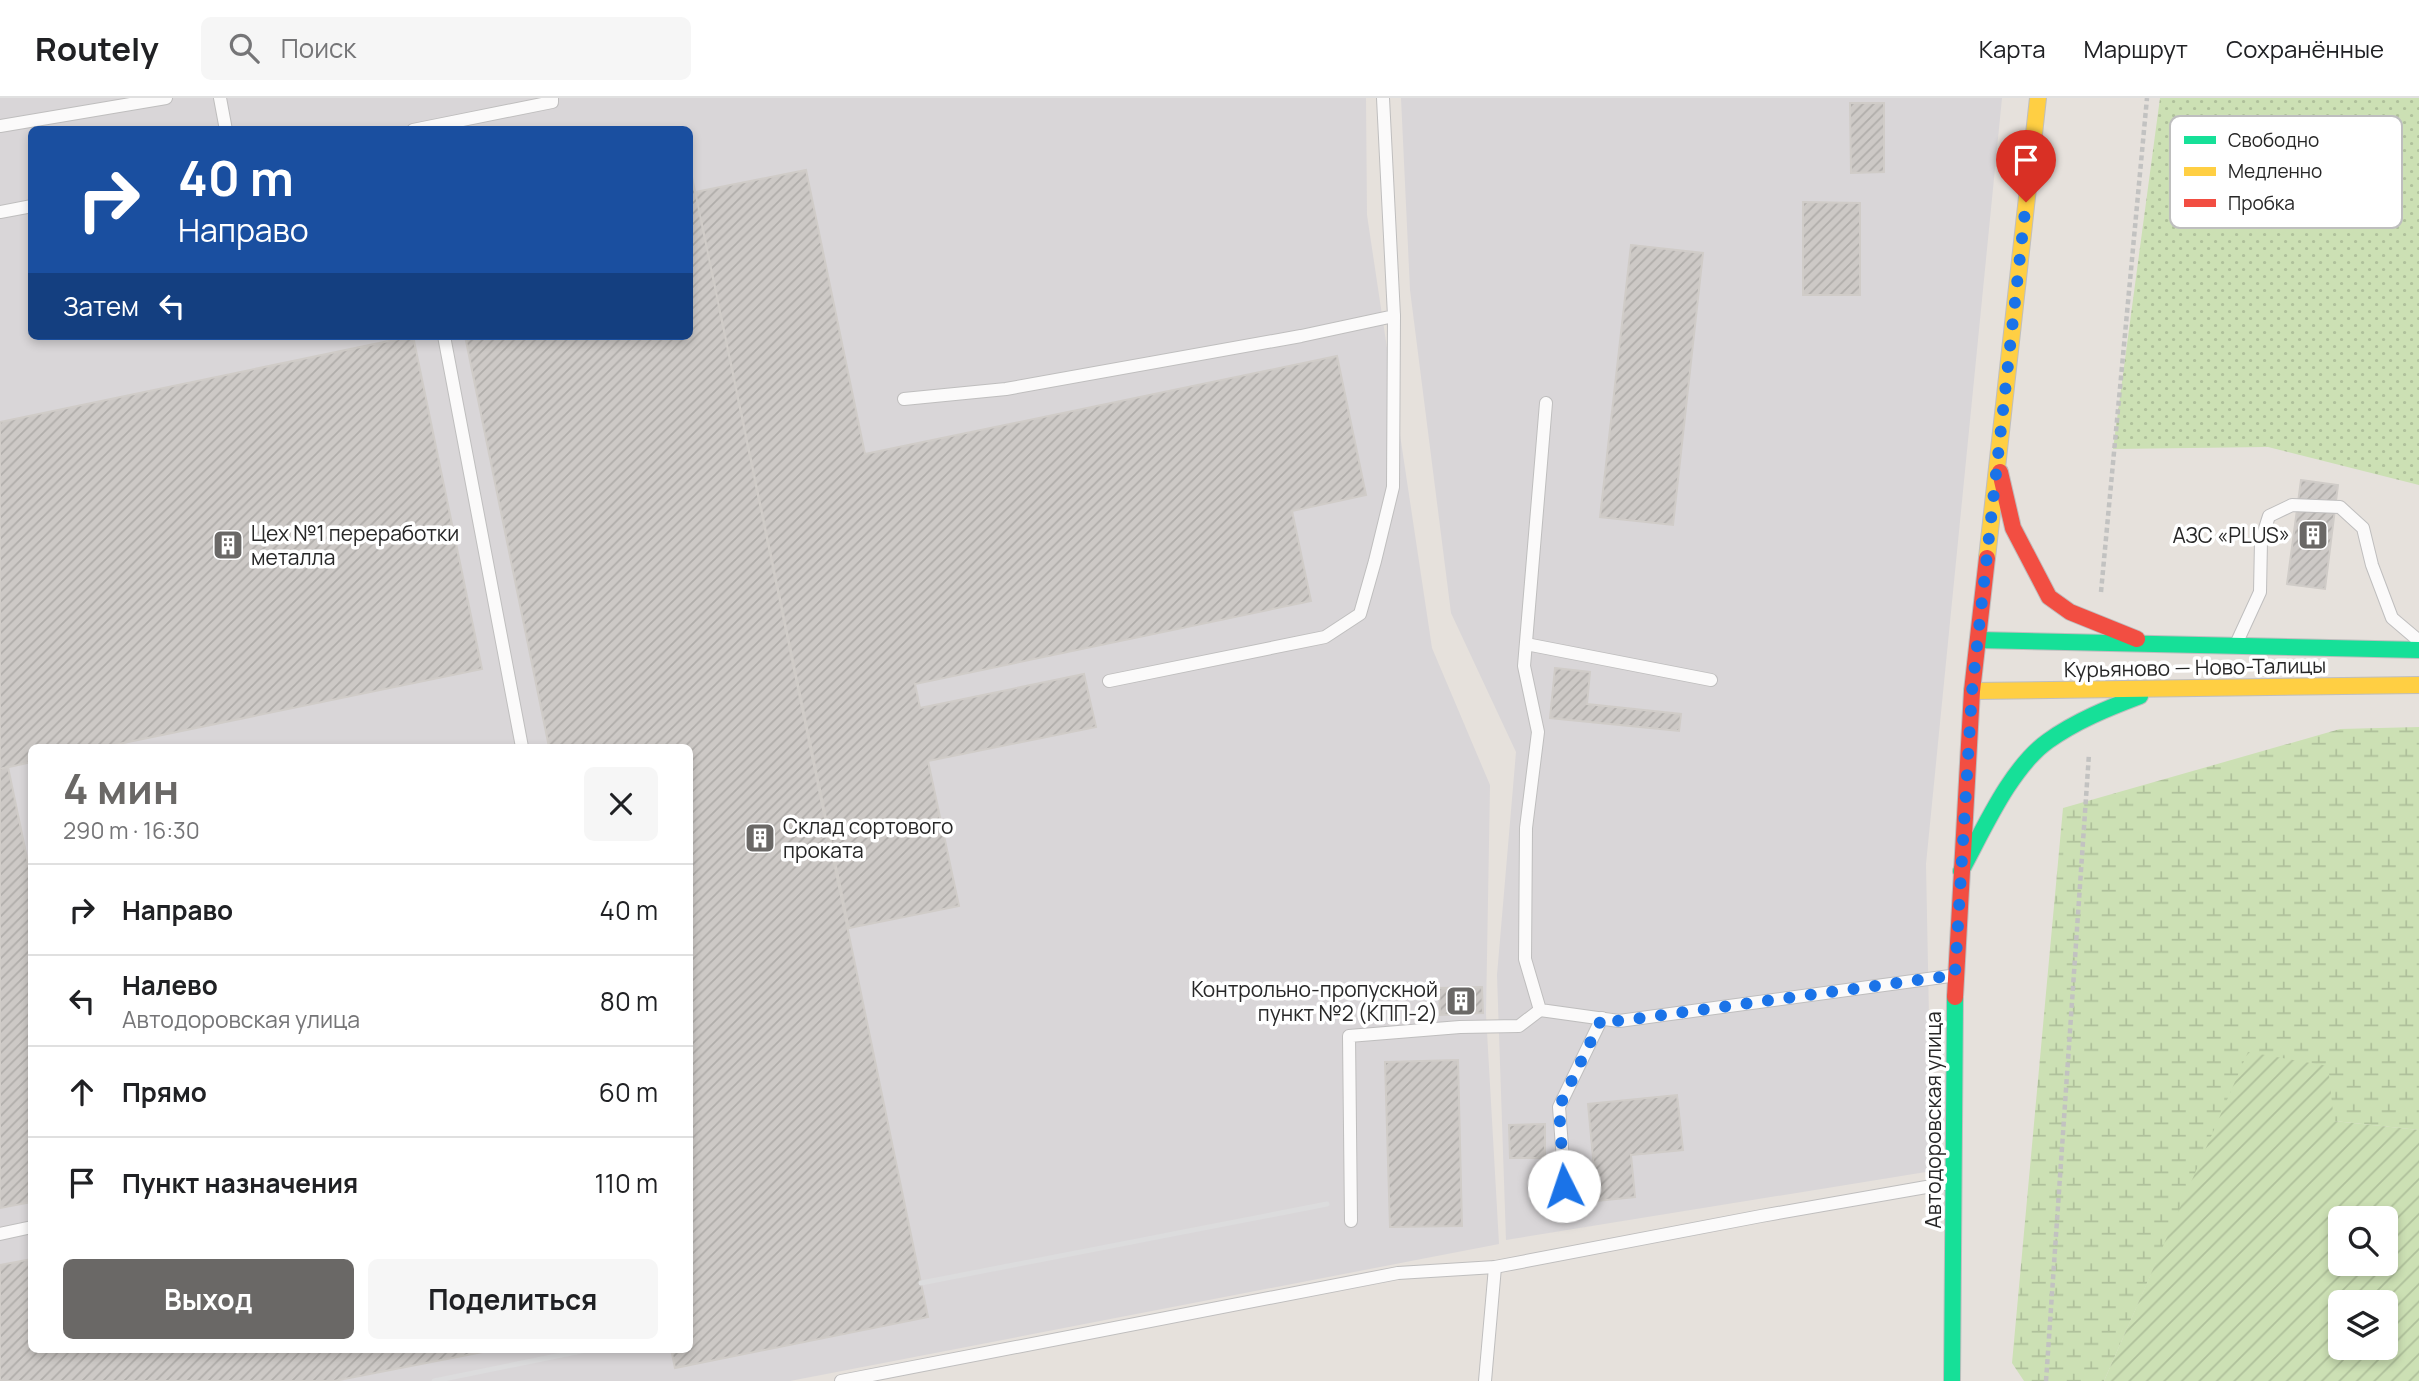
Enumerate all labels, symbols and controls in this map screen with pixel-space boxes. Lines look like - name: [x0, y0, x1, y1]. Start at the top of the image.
- search box: [201, 17, 691, 80]
- text: Routely: [35, 26, 159, 71]
- icon: search: [225, 29, 263, 67]
- text: Поиск: [281, 30, 356, 66]
- text: Карта: [1979, 32, 2046, 65]
- text: Маршрут: [2084, 32, 2188, 65]
- text: Сохранённые: [2226, 32, 2384, 65]
- legend: [2170, 116, 2402, 228]
- text: Свободно: [2228, 127, 2319, 153]
- pin: [1996, 130, 2056, 202]
- icon: arrive: [2007, 141, 2045, 179]
- text: 40 m: [178, 144, 294, 211]
- icon: right: [63, 154, 154, 245]
- text: Медленно: [2228, 158, 2322, 184]
- text: Пробка: [2228, 190, 2295, 216]
- text: Направо: [178, 208, 309, 252]
- icon: left: [153, 287, 191, 325]
- text: Затем: [63, 288, 139, 324]
- building icon: АЗС «PLUS»: [2296, 518, 2330, 552]
- place label: Цех №1 переработки металла: [251, 519, 459, 571]
- place label: АЗС «PLUS»: [2172, 521, 2290, 549]
- building icon: Цех №1 переработки металла: [211, 528, 245, 562]
- street label: Курьяново — Ново-Талицы: [2064, 651, 2326, 683]
- text: 4 мин: [63, 759, 179, 817]
- button: close: [584, 767, 658, 841]
- place label: Склад сортового проката: [783, 812, 953, 864]
- text: 290 m · 16:30: [63, 814, 200, 846]
- building icon: Склад сортового проката: [743, 821, 777, 855]
- icon: right: [63, 891, 101, 929]
- text: Направо: [122, 892, 233, 928]
- text: 40 m: [600, 892, 658, 928]
- text: Налево: [122, 967, 218, 1003]
- place label: Контрольно-пропускной пункт №2 (КПП-2): [1191, 975, 1438, 1027]
- icon: left: [63, 982, 101, 1020]
- text: 80 m: [600, 983, 658, 1019]
- building icon: Контрольно-пропускной пункт №2 (КПП-2): [1444, 984, 1478, 1018]
- text: Автодоровская улица: [122, 1003, 360, 1035]
- street label: Автодоровская улица: [1919, 1011, 1947, 1229]
- icon: ahead: [63, 1073, 101, 1111]
- text: Прямо: [122, 1074, 207, 1110]
- text: 60 m: [599, 1074, 658, 1110]
- position arrow: [1527, 1149, 1601, 1223]
- icon: arrive: [63, 1164, 101, 1202]
- text: Пункт назначения: [122, 1165, 358, 1201]
- text: 110 m: [595, 1165, 658, 1201]
- map controls: [2328, 1206, 2398, 1360]
- button: search: [2328, 1206, 2398, 1276]
- button: Выход: [63, 1259, 354, 1339]
- button: Поделиться: [368, 1259, 658, 1339]
- button: layers: [2328, 1290, 2398, 1360]

